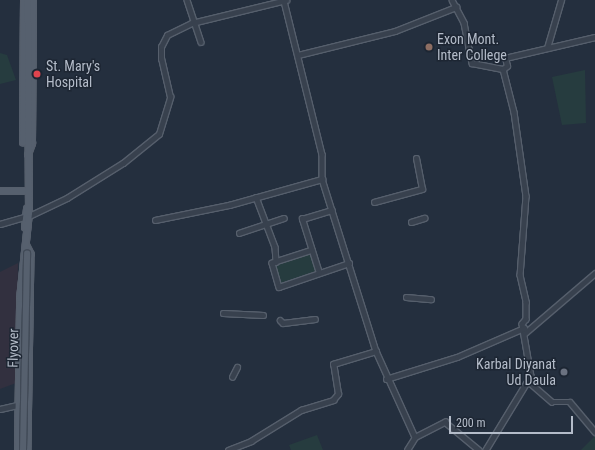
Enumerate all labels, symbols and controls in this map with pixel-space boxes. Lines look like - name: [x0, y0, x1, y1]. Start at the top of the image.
- place label: Exon Mont. Inter College: [437, 31, 507, 64]
- marker: Exon Mont. Inter College: [424, 42, 434, 52]
- place label: St. Mary's Hospital: [46, 58, 100, 90]
- marker: St. Mary's Hospital: [31, 68, 43, 80]
- street label: Flyover: [4, 328, 22, 368]
- place label: Karbal Diyanat Ud Daula: [476, 356, 556, 388]
- marker: Karbal Diyanat Ud Daula: [559, 367, 569, 377]
- scale bar: [451, 408, 575, 434]
- text: 200 m: [456, 416, 486, 430]

